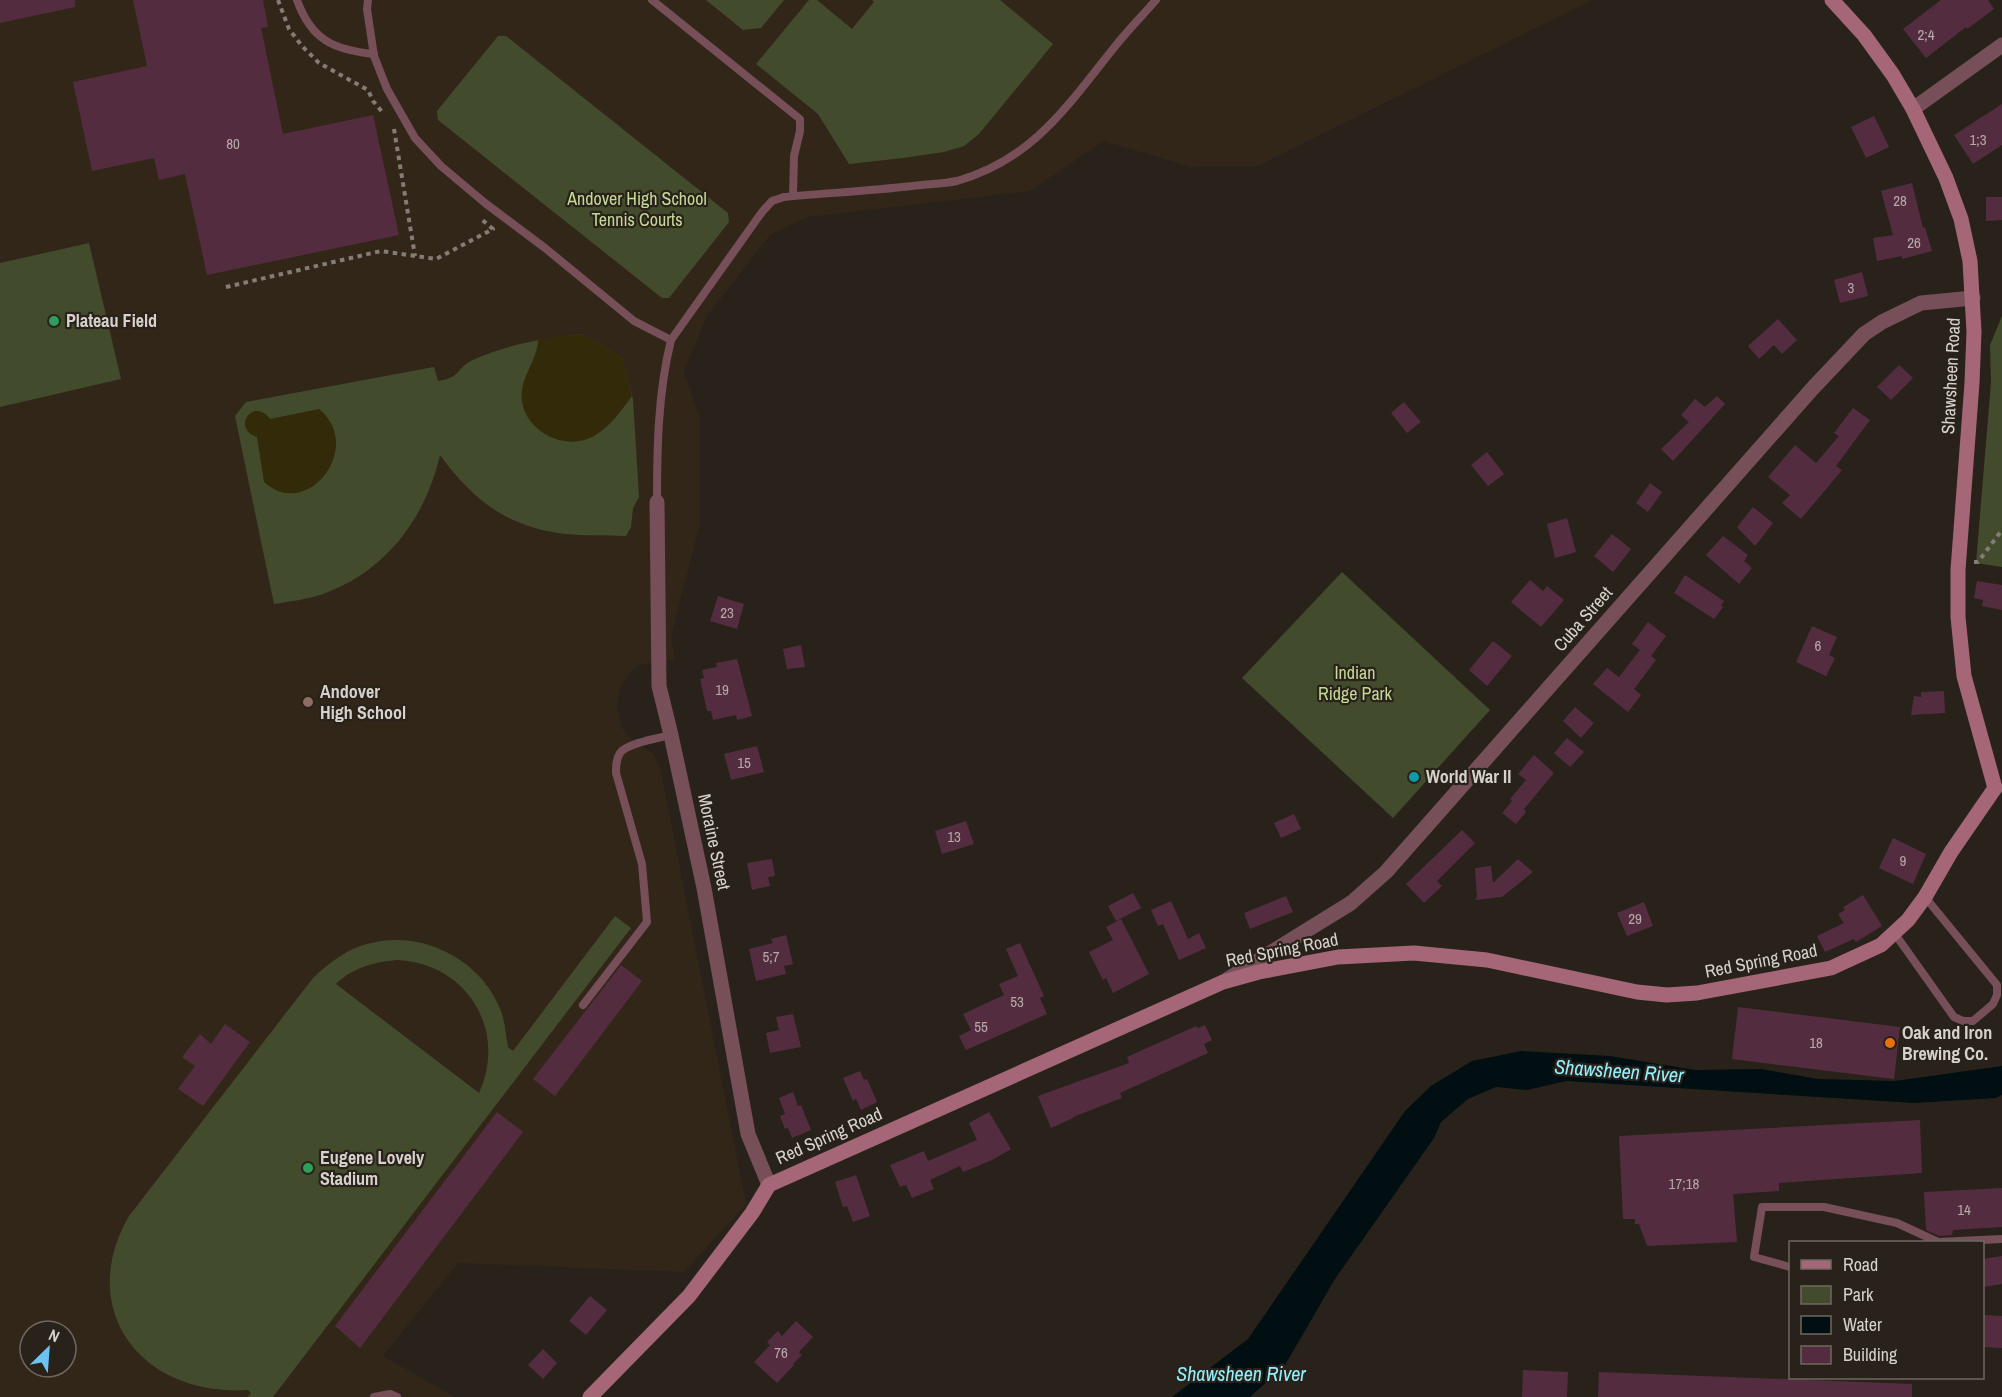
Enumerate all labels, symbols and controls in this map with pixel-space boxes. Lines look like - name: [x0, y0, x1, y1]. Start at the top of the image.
- house number: 2;4: [1917, 24, 1935, 45]
- house number: 1;3: [1969, 129, 1987, 150]
- house number: 80: [226, 133, 240, 154]
- park label: Andover High School Tennis Courts: [566, 186, 707, 232]
- house number: 28: [1893, 190, 1907, 211]
- house number: 26: [1907, 232, 1921, 253]
- house number: 3: [1848, 277, 1855, 298]
- place label: Plateau Field: [66, 308, 157, 333]
- marker: Plateau Field: [47, 314, 61, 328]
- street label: Shawsheen Road: [1935, 317, 1966, 435]
- street label: Cuba Street: [1547, 581, 1618, 657]
- house number: 23: [720, 602, 734, 623]
- house number: 6: [1815, 635, 1822, 656]
- park label: Indian Ridge Park: [1318, 660, 1393, 706]
- place label: Andover High School: [320, 679, 406, 725]
- house number: 19: [715, 679, 729, 700]
- marker: Andover High School: [301, 695, 315, 709]
- house number: 15: [737, 752, 751, 773]
- place label: World War II: [1426, 764, 1511, 789]
- marker: World War II: [1407, 770, 1421, 784]
- street label: Moraine Street: [692, 792, 737, 892]
- house number: 13: [947, 826, 961, 847]
- house number: 9: [1900, 850, 1907, 871]
- house number: 29: [1628, 908, 1642, 929]
- street label: Red Spring Road: [1224, 926, 1340, 973]
- street label: Red Spring Road: [1703, 937, 1819, 984]
- house number: 5;7: [762, 946, 780, 967]
- house number: 53: [1010, 991, 1024, 1012]
- house number: 55: [974, 1016, 988, 1037]
- place label: Oak and Iron Brewing Co.: [1902, 1020, 1992, 1066]
- house number: 18: [1809, 1032, 1823, 1053]
- marker: Oak and Iron Brewing Co.: [1883, 1036, 1897, 1050]
- water label: Shawsheen River: [1554, 1053, 1685, 1089]
- street label: Red Spring Road: [772, 1101, 886, 1170]
- place label: Eugene Lovely Stadium: [320, 1145, 425, 1191]
- marker: Eugene Lovely Stadium: [301, 1161, 315, 1175]
- house number: 17;18: [1669, 1173, 1700, 1194]
- house number: 14: [1957, 1199, 1971, 1220]
- legend: [1789, 1241, 1984, 1379]
- text: Road: [1843, 1252, 1878, 1277]
- text: Park: [1843, 1282, 1874, 1307]
- text: Water: [1843, 1312, 1882, 1337]
- north arrow: [18, 1319, 78, 1379]
- text: N: [45, 1323, 63, 1347]
- house number: 76: [774, 1342, 788, 1363]
- text: Building: [1843, 1342, 1898, 1367]
- water label: Shawsheen River: [1176, 1360, 1306, 1387]

